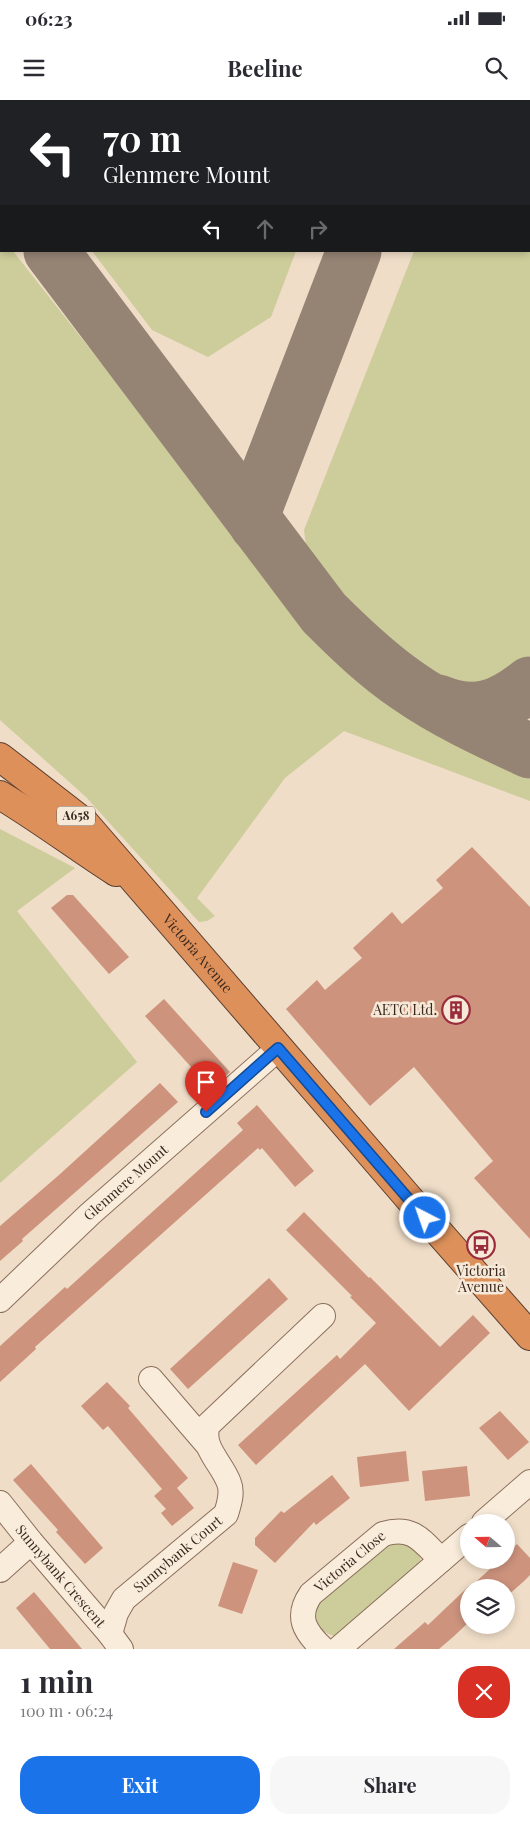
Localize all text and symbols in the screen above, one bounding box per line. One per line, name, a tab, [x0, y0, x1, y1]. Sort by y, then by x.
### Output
text: 06:23	[25, 5, 73, 31]
text: Beeline	[227, 53, 303, 83]
icon: menu	[20, 54, 48, 82]
icon: search	[482, 54, 510, 82]
text: 70 m	[103, 114, 181, 161]
icon: left	[20, 120, 85, 185]
text: Glenmere Mount	[103, 159, 270, 189]
icon: left	[198, 215, 226, 243]
icon: ahead	[251, 215, 279, 243]
icon: right	[304, 215, 332, 243]
road number: A658	[57, 806, 95, 826]
street label: Victoria Avenue	[158, 909, 237, 997]
building icon: AETC Ltd.	[441, 995, 471, 1025]
place label: AETC Ltd.	[372, 1000, 437, 1019]
pin	[185, 1061, 227, 1112]
icon: arrive	[192, 1068, 220, 1096]
street label: Glenmere Mount	[79, 1139, 172, 1224]
position arrow	[398, 1191, 450, 1243]
bus stop icon: Victoria Avenue	[466, 1230, 496, 1260]
place label: Victoria Avenue	[455, 1261, 506, 1296]
street label: Sunnybank Court	[129, 1511, 227, 1596]
north arrow	[460, 1514, 515, 1569]
map controls	[460, 1514, 515, 1634]
street label: Sunnybank Crescent	[12, 1520, 111, 1632]
street label: Victoria Close	[309, 1526, 389, 1597]
button: layers	[460, 1579, 515, 1634]
text: 1 min	[20, 1661, 94, 1701]
button: close	[458, 1666, 510, 1718]
text: 100 m · 06:24	[20, 1700, 113, 1721]
button: Exit	[20, 1756, 260, 1814]
button: Share	[270, 1756, 510, 1814]

